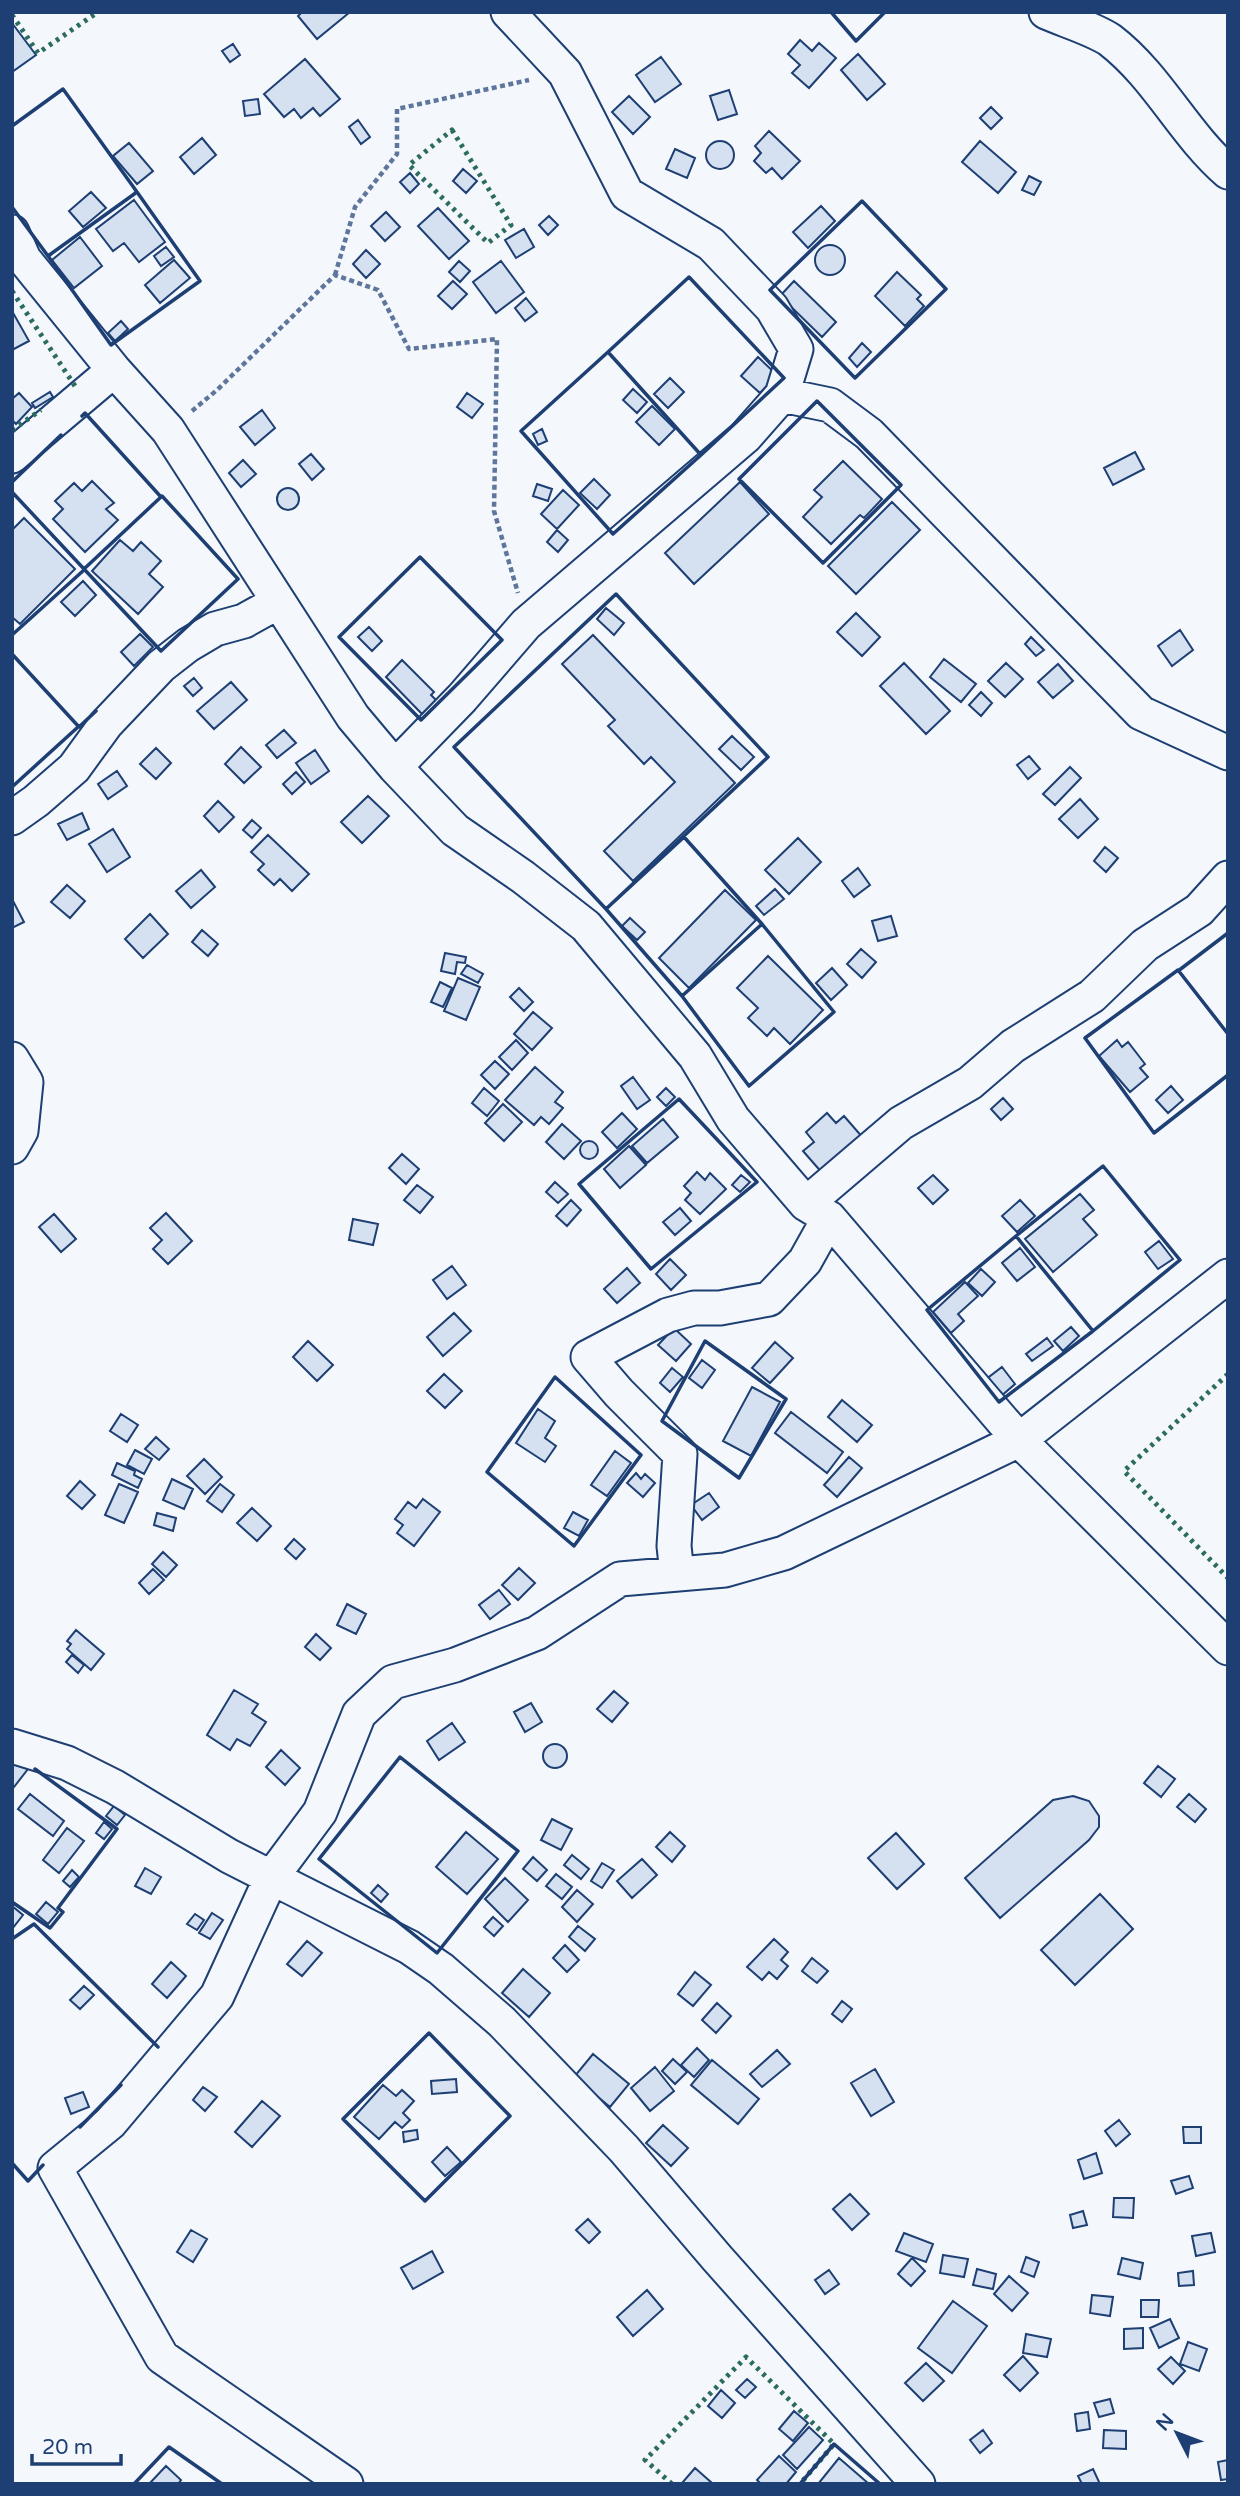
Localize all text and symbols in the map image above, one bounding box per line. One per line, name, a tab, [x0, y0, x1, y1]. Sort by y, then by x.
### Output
north arrow	[1142, 2398, 1212, 2468]
text: N	[1152, 2409, 1178, 2435]
scale bar	[32, 2422, 121, 2466]
text: 20 m	[42, 2435, 93, 2460]

